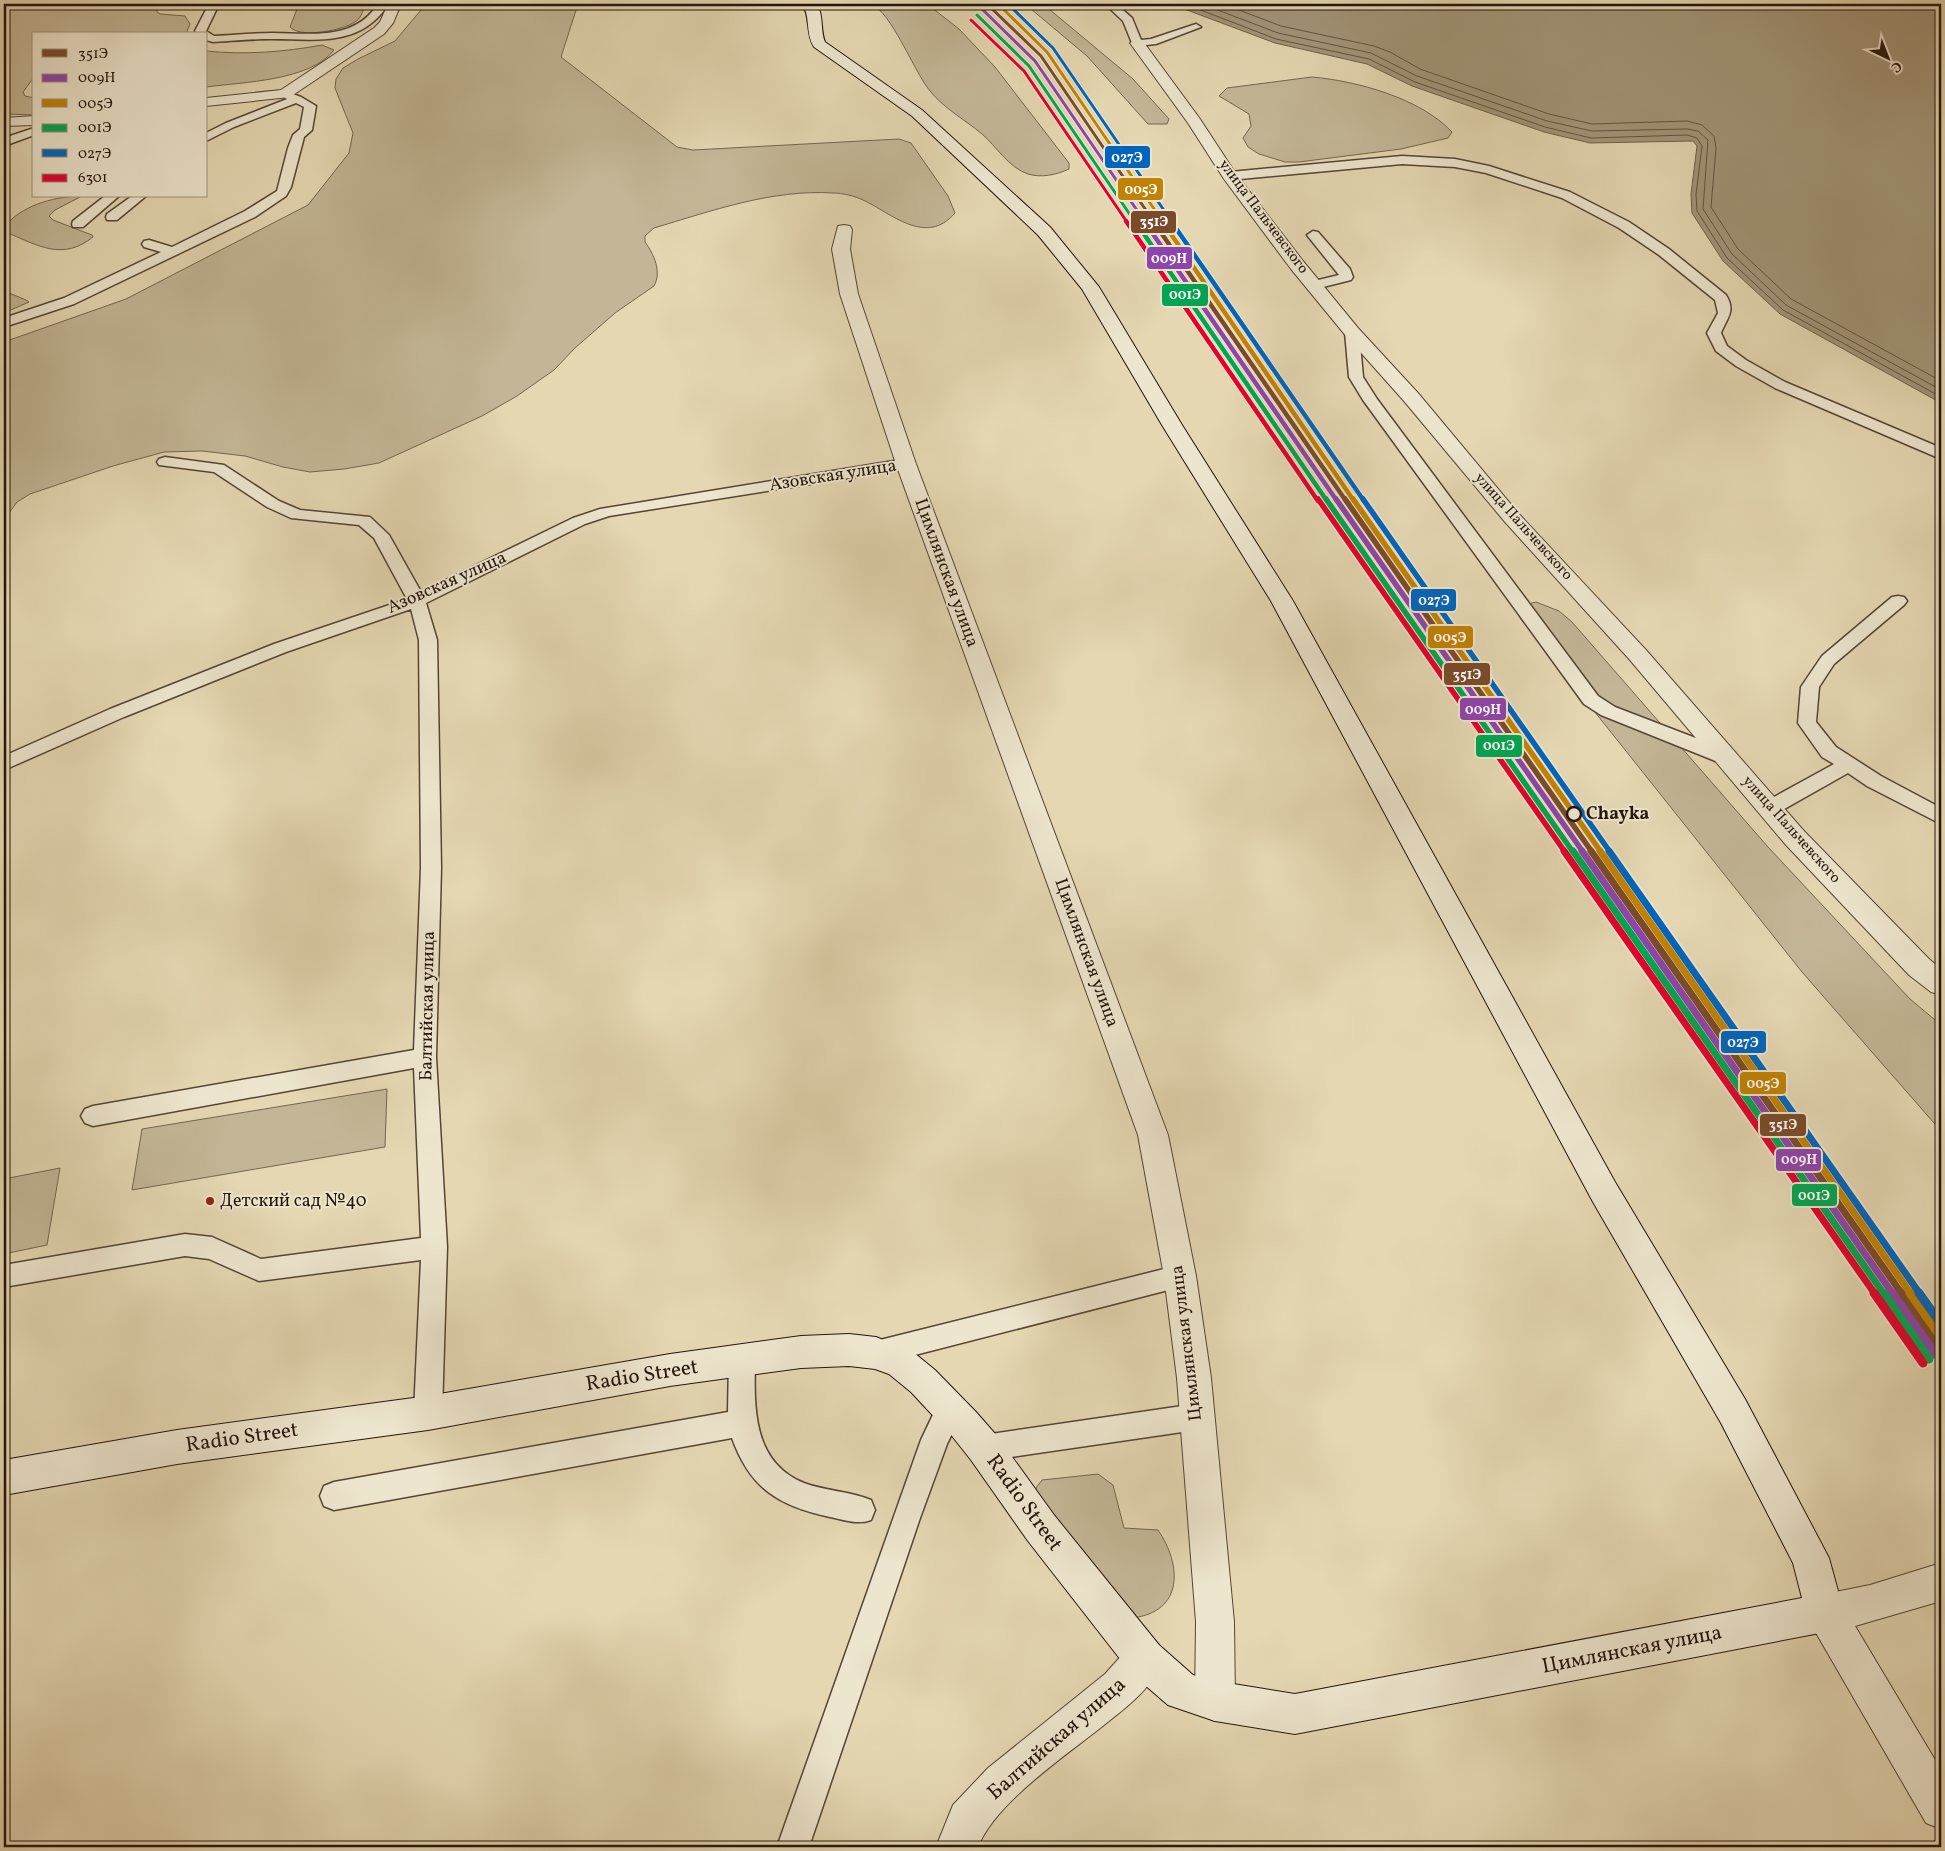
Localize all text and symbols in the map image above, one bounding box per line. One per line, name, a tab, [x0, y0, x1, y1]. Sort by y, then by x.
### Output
legend	[32, 32, 208, 198]
north arrow	[1862, 32, 1912, 82]
text: 351Э	[78, 44, 108, 65]
text: С	[1886, 56, 1906, 76]
text: 009Н	[78, 68, 116, 89]
text: 005Э	[78, 94, 113, 115]
text: 001Э	[78, 118, 111, 139]
text: 027Э	[78, 144, 111, 165]
line badge: 027Э	[1104, 145, 1151, 169]
text: 027Э	[1111, 149, 1143, 168]
street label: улица Пальчевского	[1213, 156, 1313, 278]
text: 6301	[78, 168, 108, 189]
line badge: 005Э	[1117, 177, 1164, 201]
text: 005Э	[1125, 181, 1158, 200]
line badge: 351Э	[1130, 210, 1177, 234]
text: 351Э	[1140, 213, 1168, 232]
line badge: 009Н	[1146, 246, 1193, 270]
text: 009Н	[1151, 250, 1187, 269]
line badge: 001Э	[1161, 283, 1209, 307]
text: 001Э	[1169, 286, 1201, 305]
street label: Азовская улица	[768, 454, 898, 498]
street label: улица Пальчевского	[1469, 469, 1577, 585]
street label: Цимлянская улица	[907, 495, 985, 651]
street label: Азовская улица	[383, 545, 511, 621]
line badge: 027Э	[1410, 588, 1457, 612]
text: 027Э	[1418, 592, 1450, 611]
line badge: 005Э	[1427, 625, 1474, 649]
text: 005Э	[1434, 629, 1467, 648]
line badge: 351Э	[1443, 662, 1491, 686]
text: 351Э	[1453, 666, 1481, 685]
line badge: 009Н	[1459, 697, 1507, 721]
text: 009Н	[1465, 701, 1501, 720]
line badge: 001Э	[1475, 734, 1523, 758]
text: 001Э	[1483, 737, 1515, 756]
street label: улица Пальчевского	[1737, 772, 1845, 888]
place label: Chayka	[1586, 802, 1650, 827]
marker: Chayka	[1566, 806, 1582, 822]
street label: Цимлянская улица	[1047, 875, 1125, 1031]
street label: Балтийская улица	[414, 931, 442, 1081]
line badge: 027Э	[1720, 1030, 1767, 1054]
text: 027Э	[1727, 1034, 1759, 1053]
line badge: 005Э	[1739, 1071, 1787, 1095]
text: 005Э	[1747, 1075, 1780, 1094]
line badge: 351Э	[1759, 1113, 1807, 1137]
text: 351Э	[1769, 1116, 1797, 1135]
line badge: 009Н	[1775, 1148, 1822, 1172]
text: 009Н	[1781, 1151, 1817, 1170]
line badge: 001Э	[1791, 1183, 1838, 1207]
text: 001Э	[1798, 1187, 1830, 1206]
place label: Детский сад №40	[220, 1189, 367, 1214]
marker: Детский сад №40	[204, 1195, 216, 1207]
street label: Цимлянская улица	[1165, 1264, 1209, 1422]
street label: Radio Street	[584, 1353, 700, 1399]
street label: Radio Street	[184, 1416, 300, 1460]
street label: Radio Street	[979, 1449, 1069, 1557]
street label: Цимлянская улица	[1539, 1618, 1725, 1682]
street label: Балтийская улица	[981, 1671, 1133, 1807]

